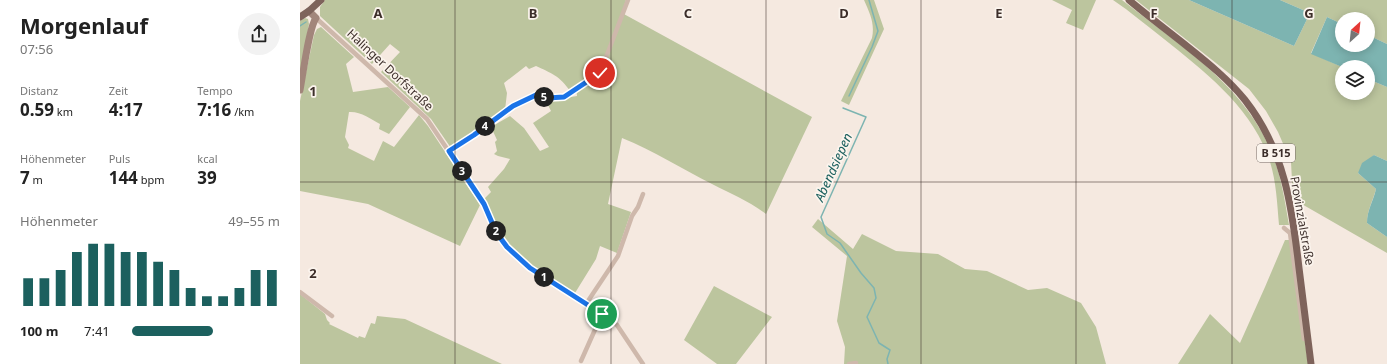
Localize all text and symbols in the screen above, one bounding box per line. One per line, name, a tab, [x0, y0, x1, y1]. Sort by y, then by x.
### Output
text: A	[374, 4, 383, 22]
text: B	[529, 4, 537, 22]
text: C	[684, 4, 692, 22]
text: D	[839, 4, 849, 22]
text: E	[995, 4, 1003, 22]
text: F	[1150, 4, 1158, 22]
text: G	[1304, 4, 1314, 22]
text: Morgenlauf	[20, 10, 148, 40]
north arrow	[1335, 12, 1375, 52]
map controls	[1335, 12, 1375, 100]
button: share	[238, 13, 280, 55]
street label: Halinger Dorfstraße	[343, 25, 437, 114]
text: 07:56	[20, 40, 53, 58]
pin	[583, 56, 617, 90]
button: layers	[1335, 60, 1375, 100]
icon: check	[589, 62, 611, 84]
text: 1	[309, 82, 317, 100]
text: Distanz	[20, 83, 58, 98]
text: Zeit	[109, 83, 128, 98]
text: Tempo	[197, 83, 233, 98]
pin: 5	[534, 87, 554, 107]
text: 5	[541, 89, 547, 104]
text: 0.59	[20, 98, 54, 121]
text: 4:17	[109, 98, 143, 121]
text: 7:16	[197, 98, 231, 121]
text: km	[54, 104, 73, 119]
text: /km	[231, 104, 254, 119]
pin: 4	[475, 116, 495, 136]
text: 4	[482, 118, 488, 133]
water label: Abendsiepen	[809, 130, 856, 205]
road number: B 515	[1257, 144, 1295, 162]
text: Höhenmeter	[20, 151, 86, 166]
text: Puls	[109, 151, 130, 166]
text: kcal	[197, 151, 218, 166]
pin: 3	[452, 161, 472, 181]
text: 3	[459, 163, 465, 178]
text: 7	[20, 166, 30, 189]
text: 144	[109, 166, 138, 189]
text: 39	[197, 166, 217, 189]
text: m	[30, 172, 43, 187]
text: bpm	[138, 172, 165, 187]
street label: Provinzialstraße	[1286, 175, 1319, 267]
text: Höhenmeter	[20, 212, 98, 230]
text: 49–55 m	[228, 212, 280, 230]
pin: 2	[486, 221, 506, 241]
text: 2	[493, 223, 499, 238]
text: 2	[309, 264, 317, 282]
pin: 1	[534, 267, 554, 287]
text: 1	[541, 269, 547, 284]
pin	[585, 297, 619, 331]
icon: arrive	[591, 303, 613, 325]
text: 100 m	[20, 322, 58, 340]
text: 7:41	[84, 322, 110, 340]

